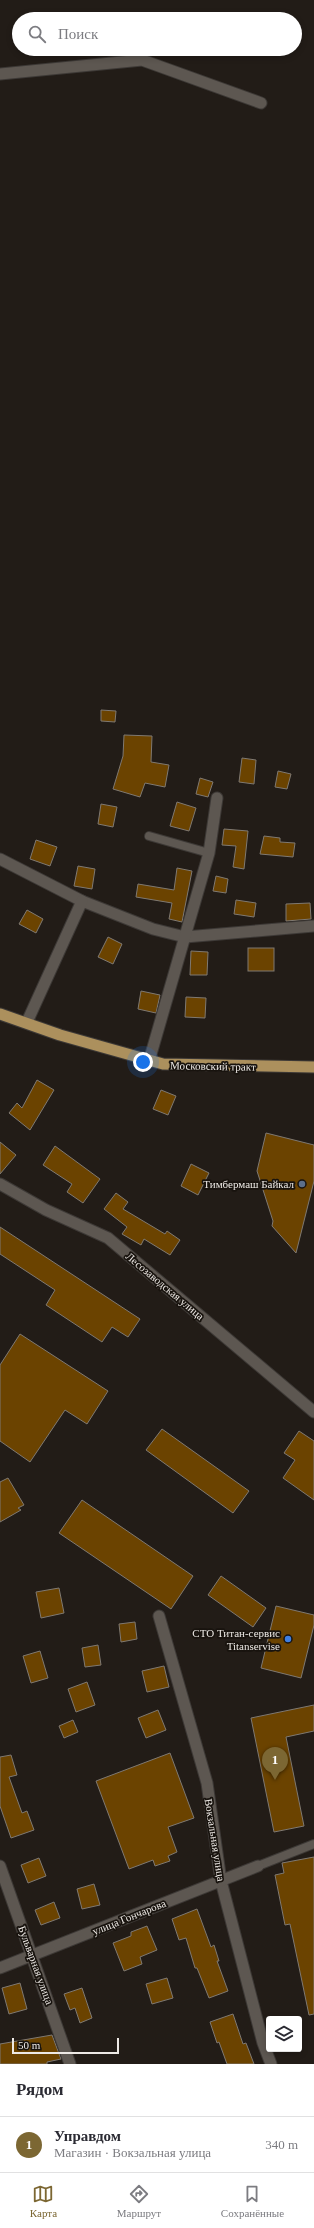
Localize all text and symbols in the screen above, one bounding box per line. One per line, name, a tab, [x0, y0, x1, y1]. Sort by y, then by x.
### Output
search box	[12, 12, 302, 56]
icon: search	[26, 23, 48, 45]
text: Поиск	[58, 26, 98, 42]
your location	[133, 1052, 153, 1072]
street label: Московский тракт	[170, 1059, 256, 1073]
place label: Тимбермаш Байкал	[203, 1178, 295, 1190]
marker: Тимбермаш Байкал	[297, 1179, 307, 1189]
street label: Лесозаводская улица	[124, 1250, 206, 1322]
place label: СТО Титан-сервис Titanservise	[192, 1627, 280, 1652]
marker: СТО Титан-сервис Titanservise	[283, 1634, 293, 1644]
pin: 1	[262, 1747, 288, 1780]
street label: Вокзальная улица	[203, 1798, 227, 1882]
street label: улица Гончарова	[91, 1897, 168, 1937]
street label: Бульварная улица	[16, 1924, 56, 2006]
map controls	[266, 2016, 302, 2052]
button: layers	[266, 2016, 302, 2052]
scale bar	[12, 2036, 119, 2055]
text: 50 m	[18, 2039, 40, 2051]
text: Рядом	[16, 2080, 64, 2099]
text: Управдом	[54, 2128, 121, 2144]
text: 1	[26, 2137, 32, 2152]
text: 340 m	[265, 2137, 298, 2152]
text: Магазин · Вокзальная улица	[54, 2145, 211, 2160]
tab: Карта	[30, 2183, 57, 2219]
tab: Маршрут	[117, 2183, 161, 2219]
tab: Сохранённые	[221, 2183, 284, 2219]

